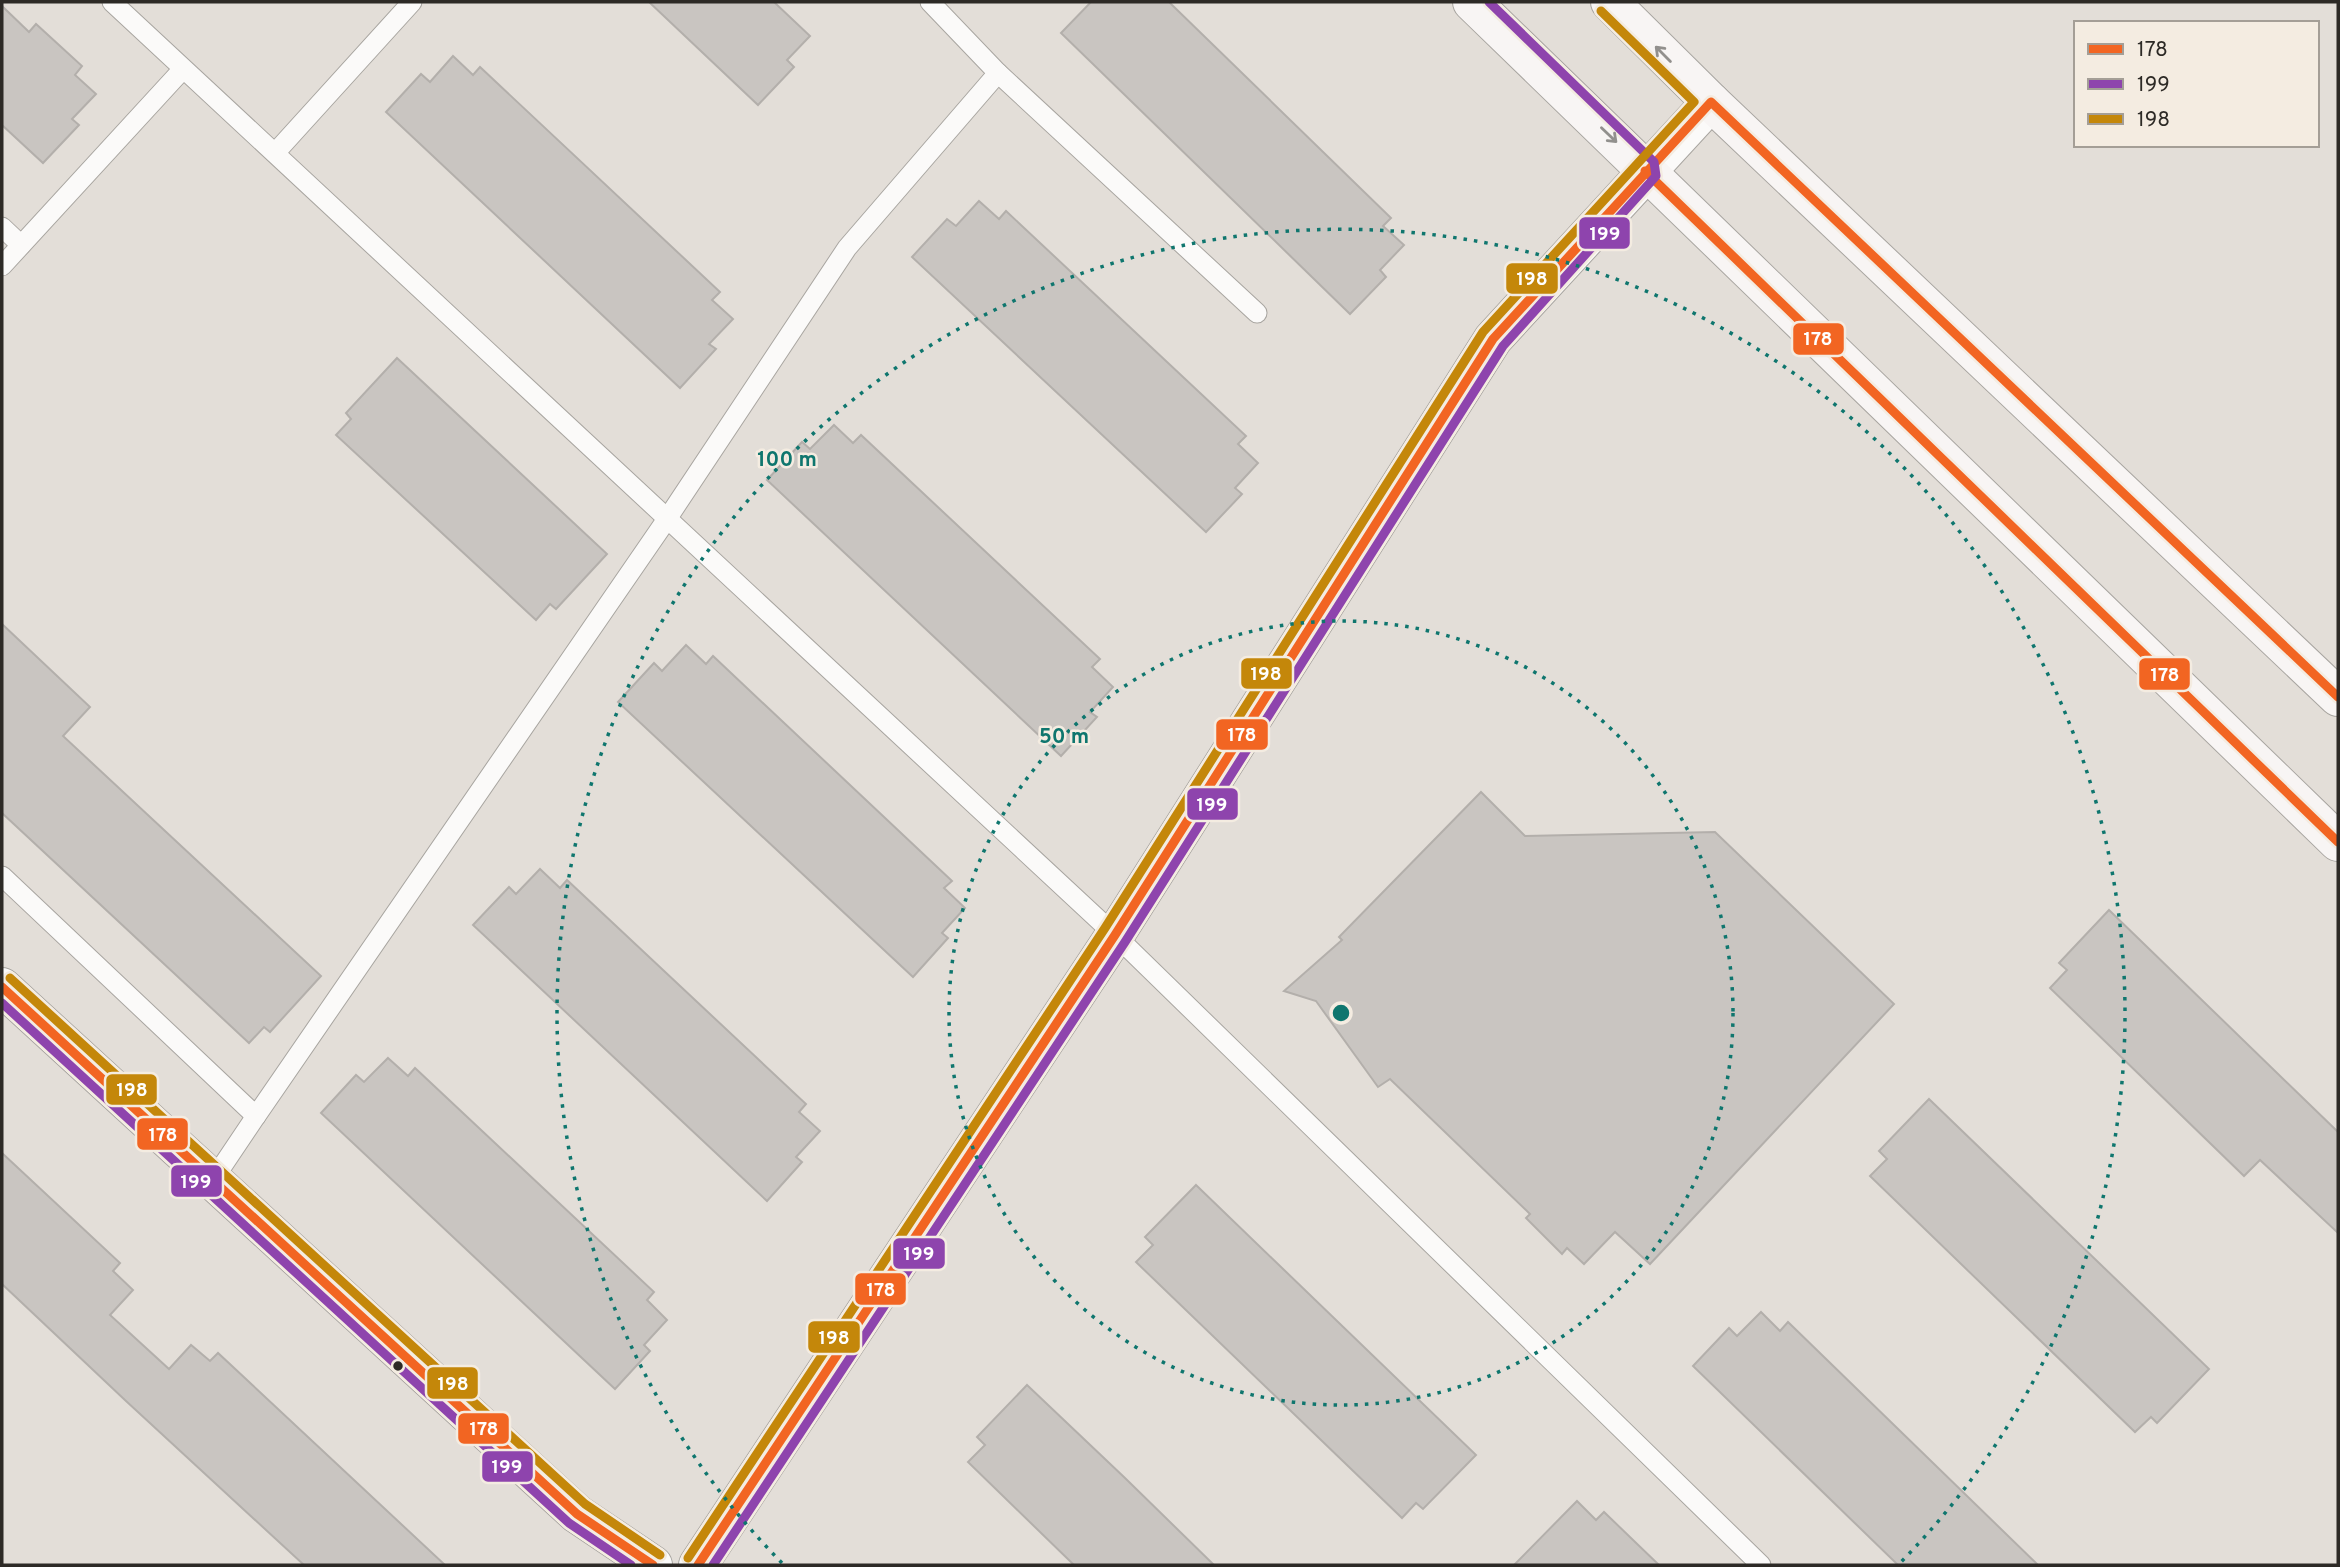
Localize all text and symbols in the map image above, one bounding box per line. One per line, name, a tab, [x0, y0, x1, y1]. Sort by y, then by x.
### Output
legend	[2074, 21, 2319, 147]
text: 178	[2137, 37, 2168, 64]
one-way arrow	[1655, 46, 1672, 63]
text: 199	[2137, 72, 2170, 99]
text: 198	[2137, 107, 2170, 134]
one-way arrow	[1600, 127, 1617, 144]
line badge: 199	[1578, 216, 1631, 250]
text: 199	[1590, 223, 1620, 247]
line badge: 198	[1505, 262, 1559, 295]
text: 198	[1516, 268, 1548, 292]
line badge: 178	[1792, 322, 1845, 356]
text: 178	[1803, 328, 1833, 352]
text: 100 m	[757, 447, 817, 474]
line badge: 198	[1240, 657, 1293, 690]
line badge: 178	[2138, 657, 2191, 691]
text: 198	[1250, 663, 1282, 687]
text: 178	[2150, 664, 2180, 688]
line badge: 178	[1215, 718, 1269, 751]
text: 50 m	[1039, 724, 1089, 751]
text: 178	[1227, 724, 1257, 748]
line badge: 199	[1186, 787, 1239, 821]
text: 199	[1197, 794, 1227, 818]
centre of rings	[1329, 1001, 1353, 1025]
line badge: 198	[105, 1073, 158, 1106]
text: 198	[116, 1079, 148, 1103]
line badge: 178	[136, 1117, 189, 1151]
text: 178	[148, 1124, 178, 1148]
line badge: 199	[170, 1164, 223, 1198]
text: 199	[181, 1171, 211, 1195]
line badge: 199	[892, 1237, 946, 1270]
text: 199	[904, 1243, 934, 1267]
line badge: 178	[854, 1272, 907, 1306]
text: 178	[866, 1279, 896, 1303]
line badge: 198	[807, 1320, 861, 1354]
text: 198	[818, 1327, 850, 1351]
unlabelled marker	[391, 1359, 405, 1373]
line badge: 198	[426, 1366, 479, 1400]
text: 198	[437, 1373, 469, 1397]
line badge: 178	[457, 1412, 510, 1445]
text: 178	[469, 1418, 499, 1442]
line badge: 199	[481, 1450, 534, 1483]
text: 199	[492, 1456, 522, 1480]

